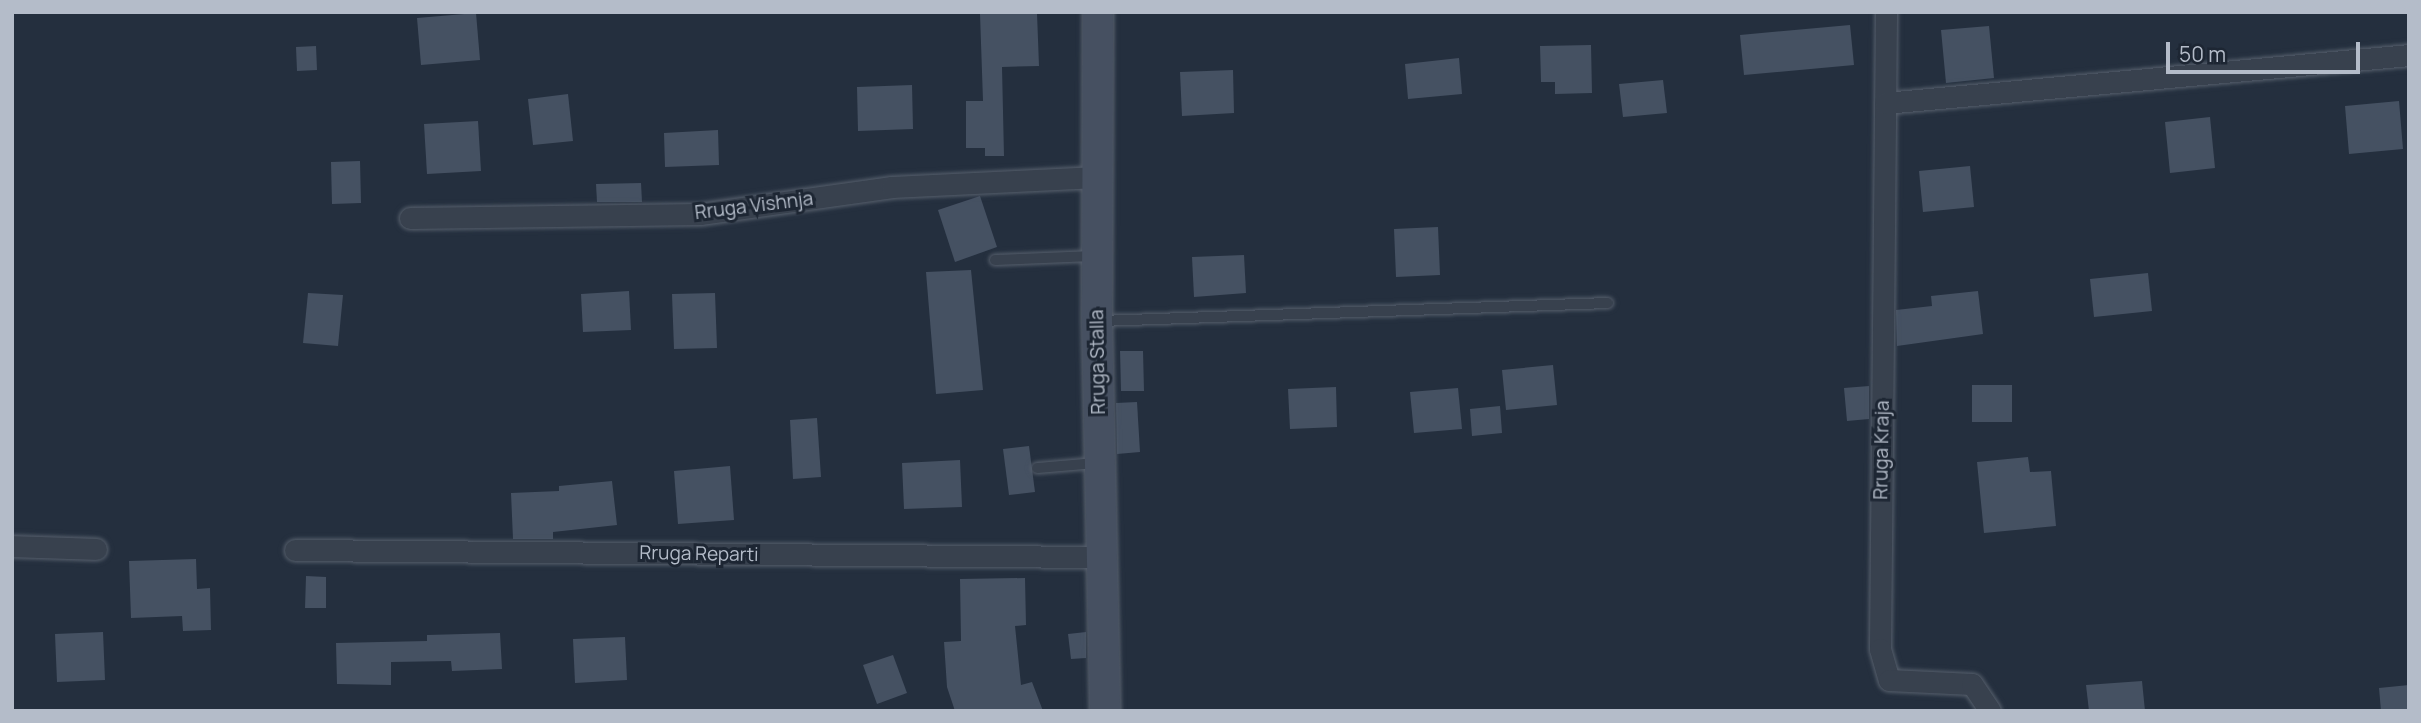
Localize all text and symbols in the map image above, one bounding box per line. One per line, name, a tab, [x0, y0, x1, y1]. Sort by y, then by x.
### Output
scale bar	[2169, 28, 2363, 72]
text: 50 m	[2179, 40, 2226, 68]
street label: Rruga Vishnja	[694, 187, 814, 225]
street label: Rruga Stalla	[1086, 309, 1110, 415]
street label: Rruga Kraja	[1870, 400, 1894, 500]
street label: Rruga Reparti	[639, 542, 759, 566]

